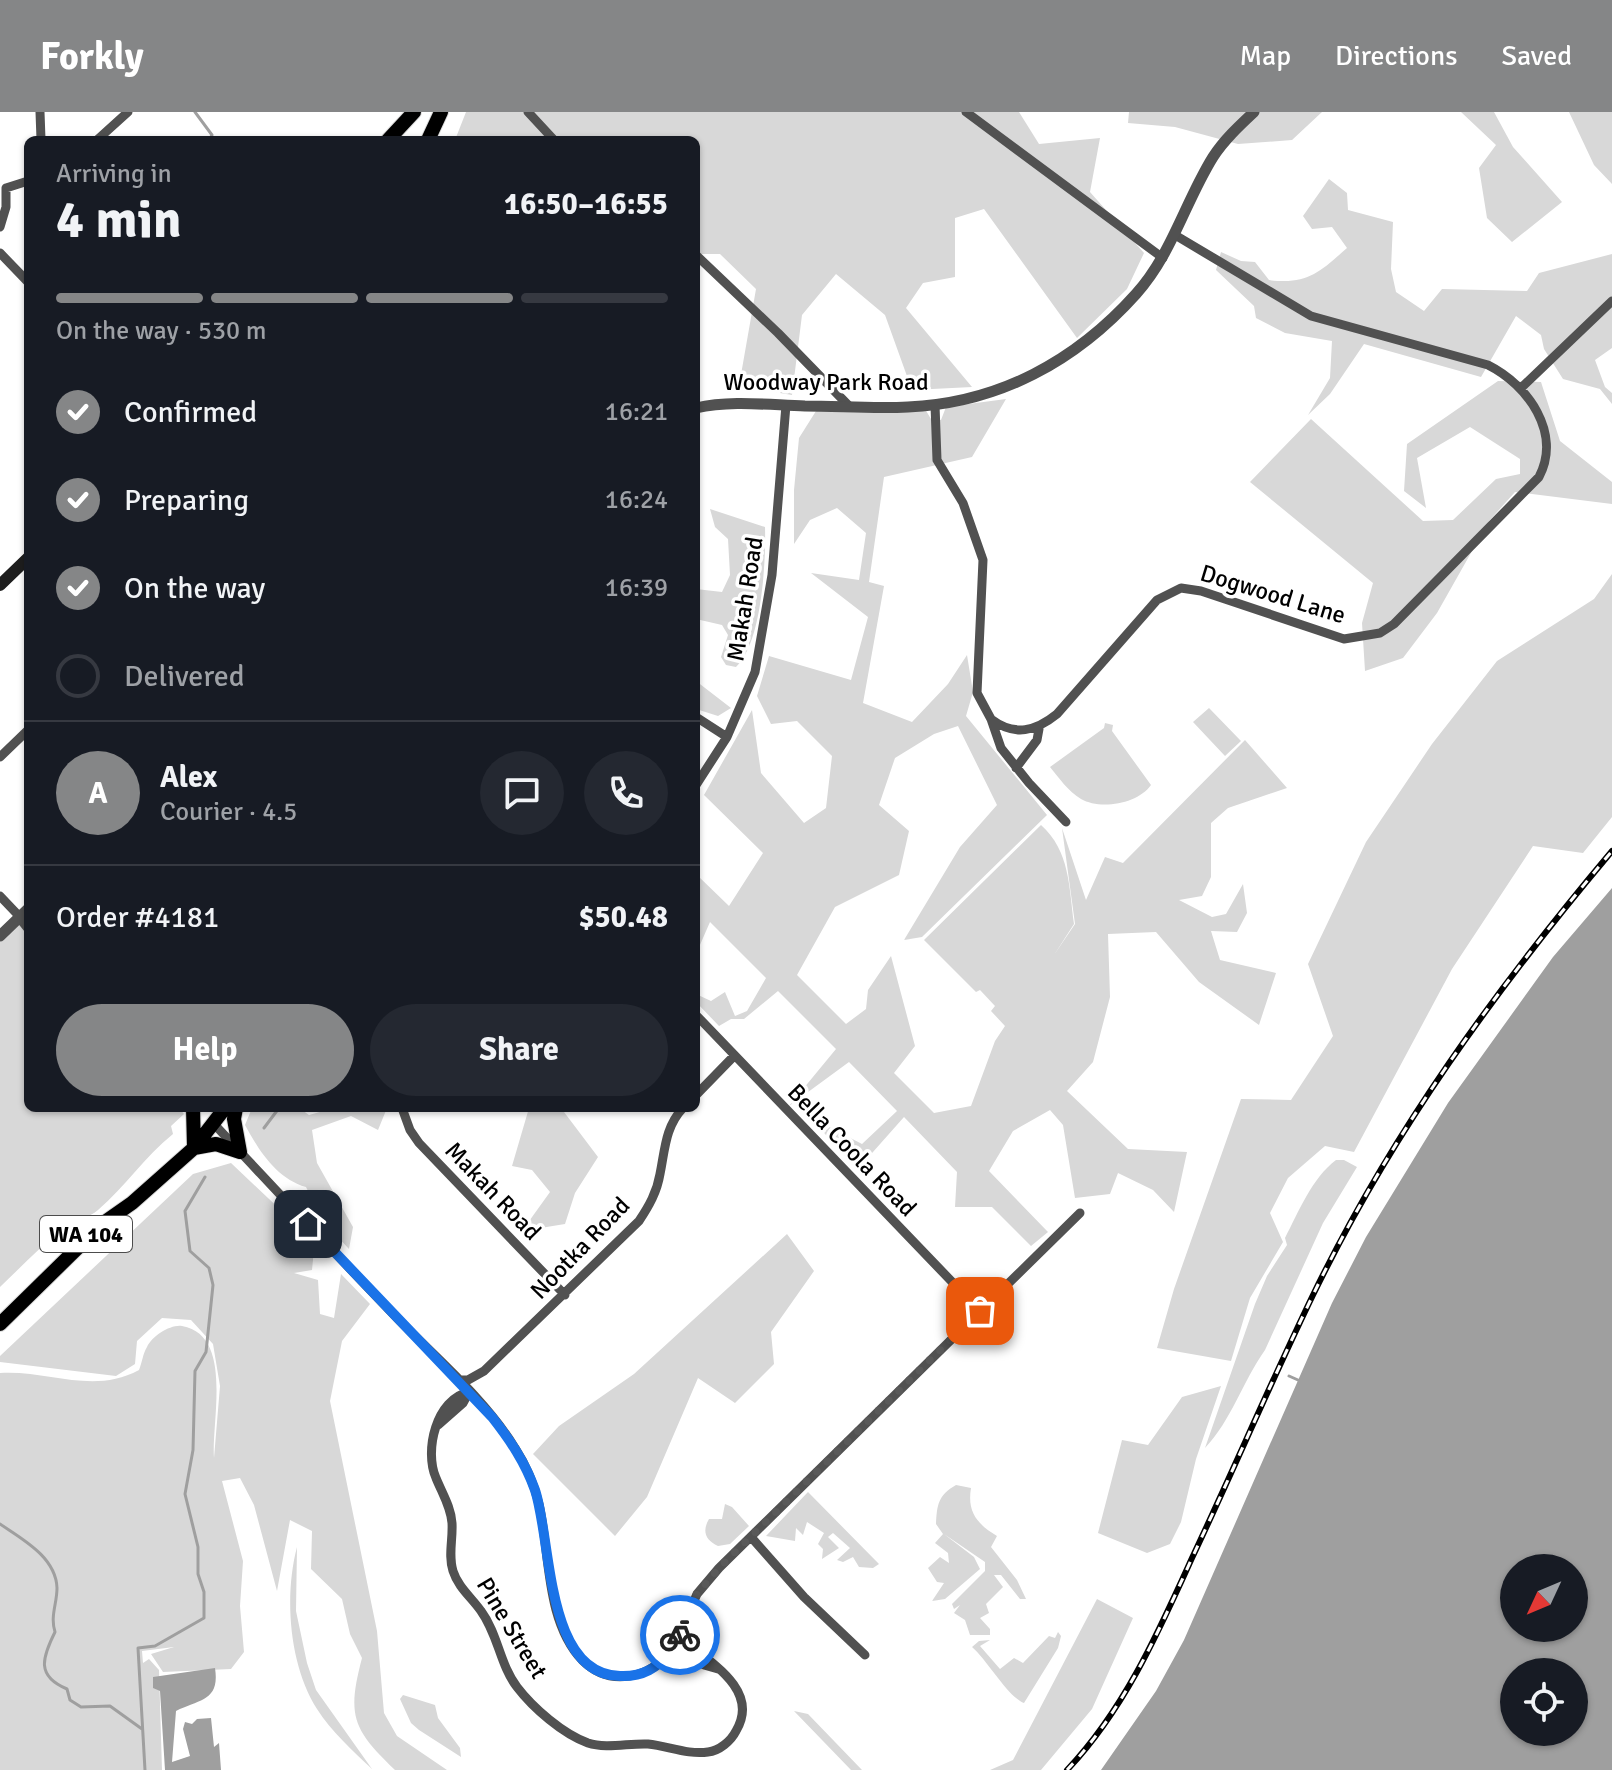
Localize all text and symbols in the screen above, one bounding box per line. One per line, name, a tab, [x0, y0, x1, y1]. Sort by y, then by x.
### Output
text: Forkly	[40, 33, 144, 80]
text: Map	[1239, 39, 1291, 73]
text: Directions	[1335, 39, 1457, 73]
text: Saved	[1501, 39, 1572, 73]
text: Arriving in	[56, 158, 172, 190]
text: 16:50–16:55	[504, 186, 668, 223]
text: 4 min	[56, 188, 182, 252]
text: On the way · 530 m	[56, 315, 266, 347]
street label: Woodway Park Road	[723, 367, 929, 397]
icon: check	[56, 390, 100, 434]
text: Confirmed	[124, 394, 257, 431]
text: 16:21	[605, 396, 668, 428]
icon: check	[56, 478, 100, 522]
text: Preparing	[124, 482, 249, 519]
text: 16:24	[605, 484, 668, 516]
street label: Makah Road	[720, 535, 770, 663]
street label: Dogwood Lane	[1197, 558, 1349, 630]
icon: check	[56, 566, 100, 610]
text: On the way	[124, 570, 265, 607]
text: 16:39	[605, 572, 668, 604]
text: Delivered	[124, 658, 245, 695]
button: chat	[480, 751, 564, 835]
button: phone	[584, 751, 668, 835]
text: Alex	[160, 759, 217, 796]
text: A	[88, 775, 108, 812]
text: Courier · 4.5	[160, 796, 297, 828]
text: Order #4181	[56, 899, 219, 936]
text: $50.48	[578, 899, 668, 936]
button: Help	[56, 1004, 354, 1096]
button: Share	[370, 1004, 668, 1096]
street label: Bella Coola Road	[781, 1077, 923, 1223]
street label: Makah Road	[439, 1135, 547, 1247]
pin	[274, 1190, 342, 1258]
street label: Nootka Road	[524, 1191, 636, 1305]
icon: home	[286, 1202, 330, 1246]
road number: WA 104	[40, 1216, 132, 1252]
pin	[946, 1277, 1014, 1345]
icon: bag	[958, 1289, 1002, 1333]
north arrow	[1500, 1554, 1588, 1642]
map controls	[1500, 1554, 1588, 1746]
street label: Pine Street	[470, 1572, 554, 1684]
courier	[640, 1595, 720, 1675]
icon: bike	[658, 1613, 702, 1657]
button: locate	[1500, 1658, 1588, 1746]

